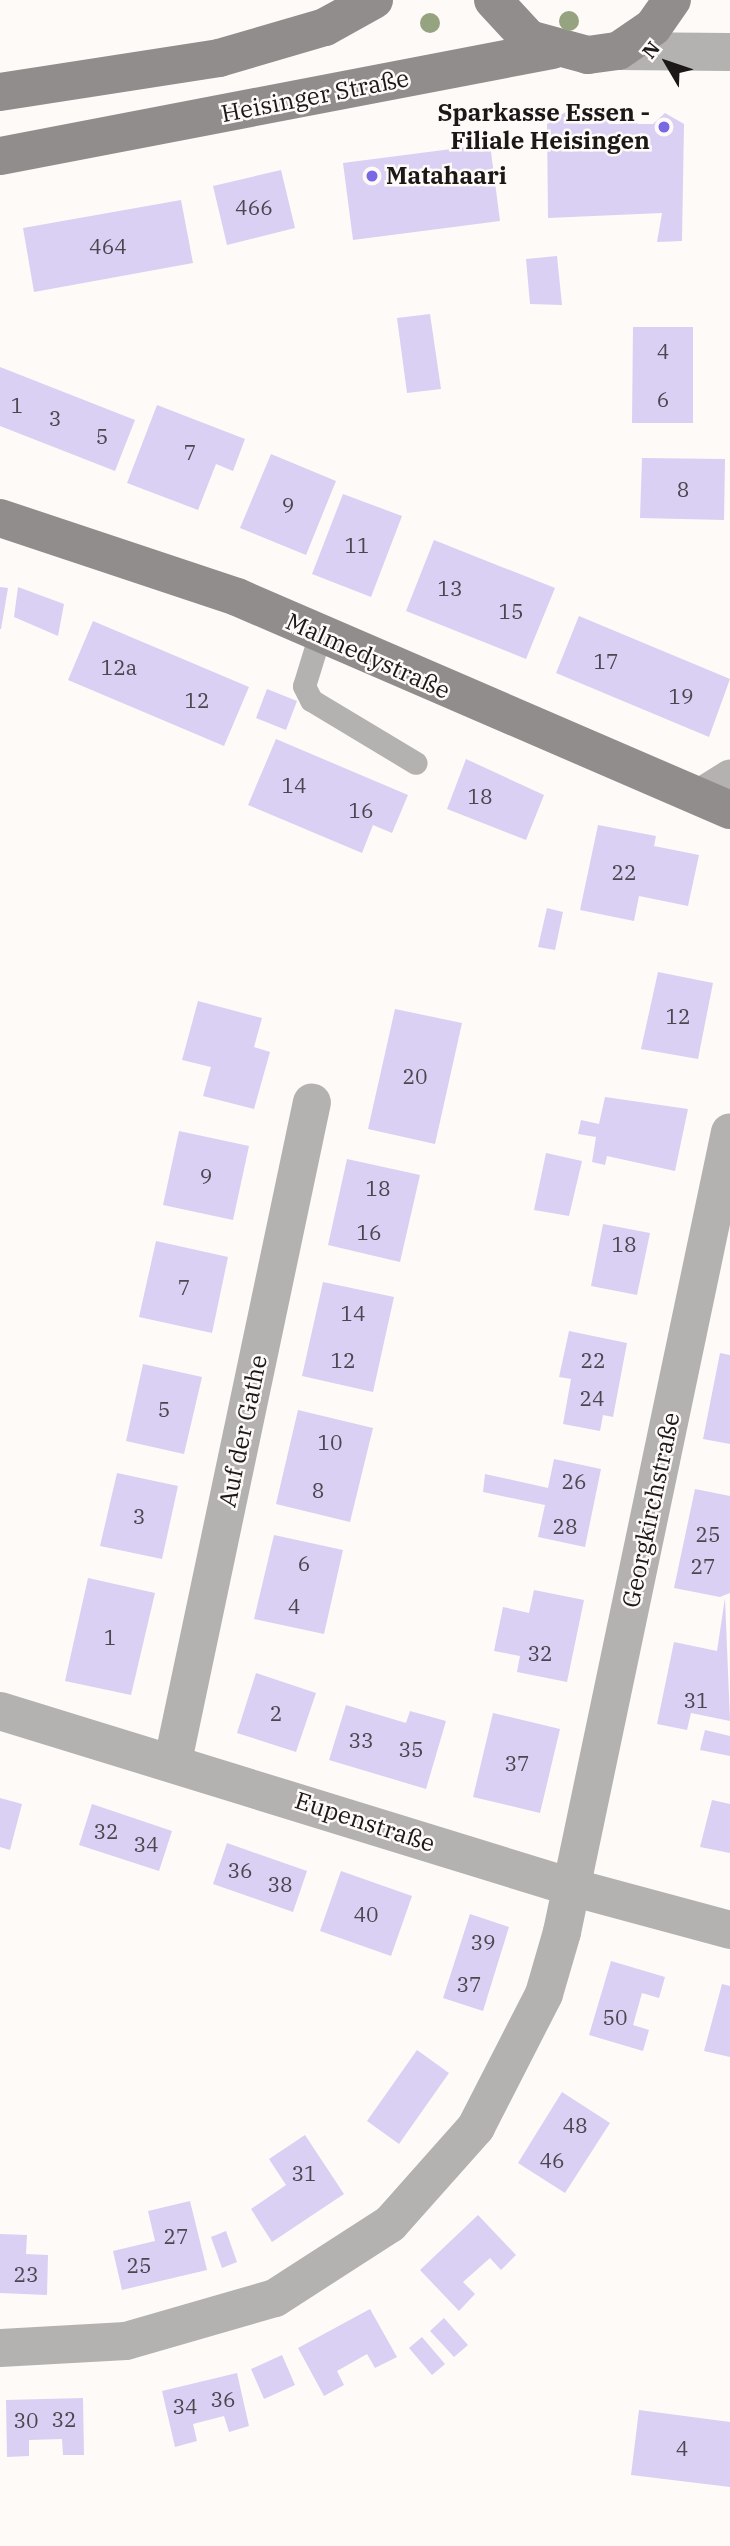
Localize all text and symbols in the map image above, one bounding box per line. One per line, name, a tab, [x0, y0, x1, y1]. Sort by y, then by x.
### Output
north arrow	[632, 28, 702, 98]
text: N	[637, 36, 665, 63]
street label: Heisinger Straße	[219, 64, 411, 128]
place label: Sparkasse Essen - Filiale Heisingen	[437, 99, 650, 155]
marker: Sparkasse Essen - Filiale Heisingen	[656, 119, 672, 135]
place label: Matahaari	[386, 162, 507, 190]
marker: Matahaari	[364, 168, 380, 184]
house number: 466	[235, 194, 273, 220]
house number: 464	[89, 233, 127, 259]
house number: 4	[657, 338, 669, 364]
house number: 6	[657, 386, 669, 412]
house number: 1	[11, 392, 23, 418]
house number: 3	[49, 405, 61, 431]
house number: 5	[96, 423, 108, 449]
house number: 7	[184, 439, 196, 465]
house number: 8	[677, 476, 689, 502]
house number: 9	[282, 492, 294, 518]
house number: 11	[344, 532, 370, 558]
house number: 13	[437, 575, 463, 601]
house number: 15	[498, 598, 524, 624]
street label: Malmedystraße	[282, 607, 454, 705]
house number: 17	[593, 648, 619, 674]
house number: 12a	[101, 654, 137, 680]
house number: 19	[668, 683, 694, 709]
house number: 12	[184, 687, 210, 713]
house number: 14	[281, 772, 307, 798]
house number: 18	[467, 783, 493, 809]
house number: 16	[348, 797, 374, 823]
house number: 22	[611, 859, 637, 885]
house number: 12	[665, 1003, 691, 1029]
house number: 20	[402, 1063, 428, 1089]
house number: 9	[200, 1163, 212, 1189]
house number: 18	[365, 1175, 391, 1201]
house number: 16	[356, 1219, 382, 1245]
house number: 18	[611, 1231, 637, 1257]
house number: 7	[178, 1274, 190, 1300]
house number: 14	[340, 1300, 366, 1326]
house number: 12	[330, 1347, 356, 1373]
house number: 22	[580, 1347, 606, 1373]
street label: Auf der Gathe	[213, 1352, 273, 1510]
house number: 24	[579, 1385, 605, 1411]
house number: 5	[158, 1396, 170, 1422]
street label: Georgkirchstraße	[616, 1410, 686, 1610]
house number: 10	[317, 1429, 343, 1455]
house number: 26	[561, 1468, 587, 1494]
house number: 8	[312, 1477, 324, 1503]
house number: 3	[133, 1503, 145, 1529]
house number: 28	[552, 1513, 578, 1539]
house number: 25	[695, 1521, 721, 1547]
house number: 6	[298, 1550, 310, 1576]
house number: 27	[690, 1553, 716, 1579]
house number: 4	[288, 1593, 300, 1619]
house number: 1	[104, 1624, 116, 1650]
house number: 32	[527, 1640, 553, 1666]
house number: 31	[683, 1687, 709, 1713]
house number: 2	[270, 1700, 282, 1726]
house number: 33	[348, 1727, 374, 1753]
house number: 35	[398, 1736, 424, 1762]
house number: 37	[504, 1750, 530, 1776]
street label: Eupenstraße	[291, 1786, 439, 1858]
house number: 32	[93, 1818, 119, 1844]
house number: 34	[133, 1831, 159, 1857]
house number: 36	[227, 1857, 253, 1883]
house number: 38	[267, 1871, 293, 1897]
house number: 40	[353, 1901, 379, 1927]
house number: 39	[470, 1929, 496, 1955]
house number: 37	[456, 1971, 482, 1997]
house number: 50	[602, 2004, 628, 2030]
house number: 48	[562, 2112, 588, 2138]
house number: 46	[539, 2147, 565, 2173]
house number: 31	[291, 2160, 317, 2186]
house number: 27	[163, 2223, 189, 2249]
house number: 25	[126, 2252, 152, 2278]
house number: 23	[13, 2261, 39, 2287]
house number: 36	[210, 2386, 236, 2412]
house number: 34	[172, 2393, 198, 2419]
house number: 32	[51, 2406, 77, 2432]
house number: 30	[13, 2407, 39, 2433]
house number: 4	[676, 2435, 688, 2461]

